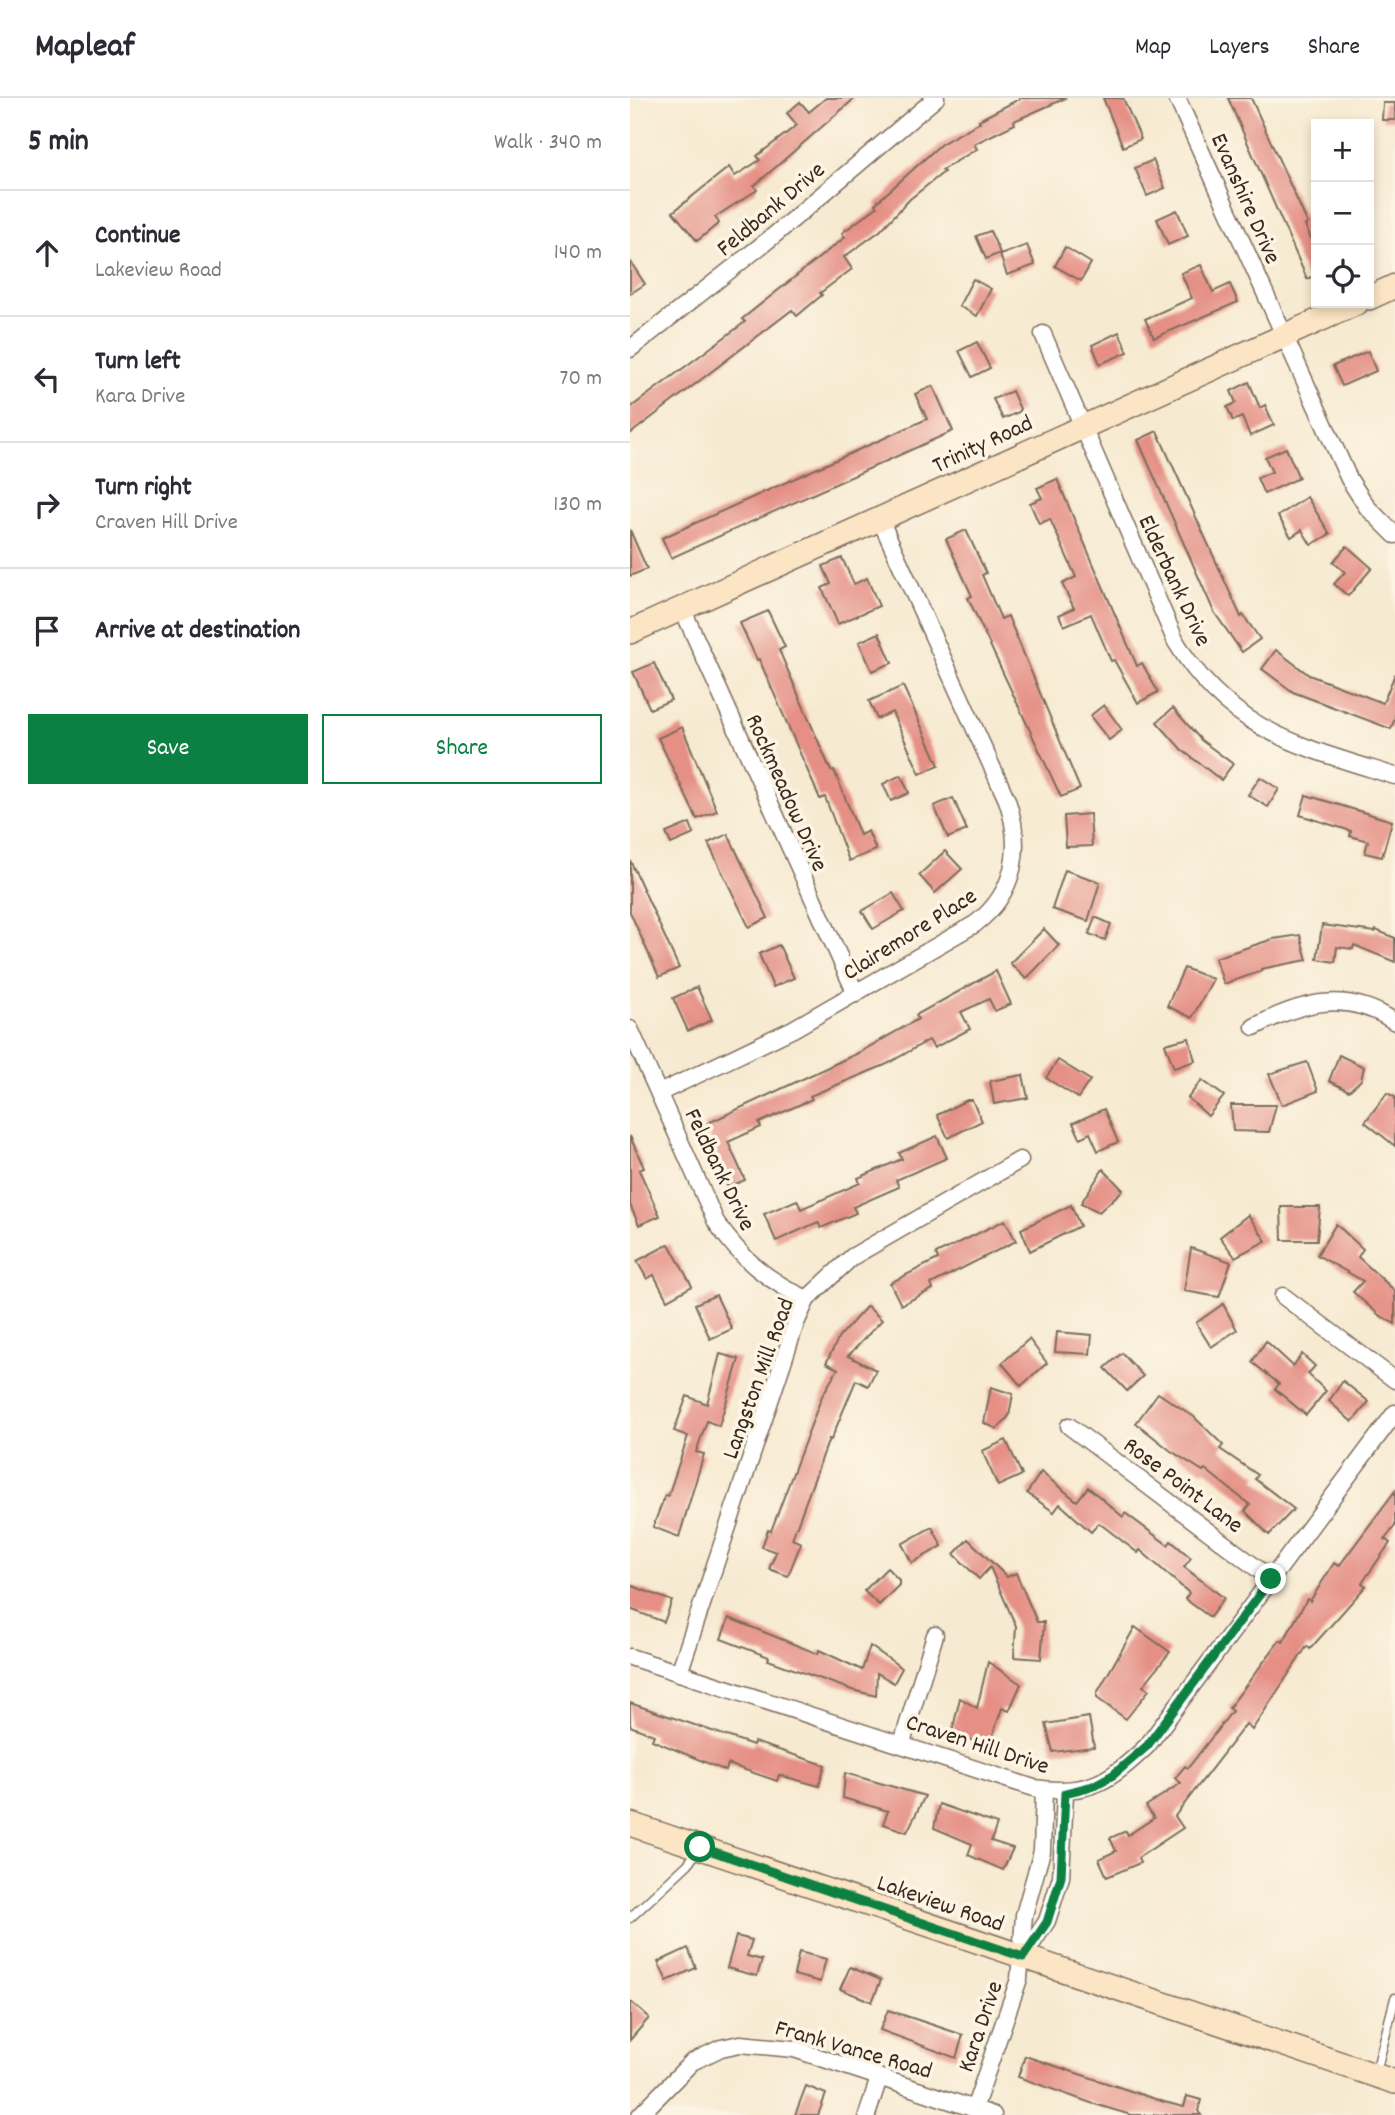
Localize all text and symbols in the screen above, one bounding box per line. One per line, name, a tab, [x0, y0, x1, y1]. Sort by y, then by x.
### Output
text: Mapleaf	[35, 25, 135, 72]
text: Map	[1135, 31, 1171, 65]
text: Layers	[1209, 31, 1270, 65]
text: Share	[1308, 31, 1360, 65]
map controls	[1311, 119, 1374, 308]
button: +	[1311, 119, 1374, 182]
text: 5 min	[28, 122, 89, 165]
text: Walk · 340 m	[494, 127, 602, 160]
street label: Evanshire Drive	[1200, 128, 1288, 270]
street label: Feldbank Drive	[710, 155, 834, 266]
button: −	[1311, 182, 1374, 245]
text: Continue	[95, 218, 180, 255]
icon: ahead	[28, 234, 66, 272]
text: 140 m	[554, 237, 602, 270]
button: locate	[1311, 245, 1374, 308]
text: Lakeview Road	[95, 255, 222, 288]
text: Turn left	[95, 344, 181, 381]
icon: left	[28, 360, 66, 398]
text: 70 m	[560, 363, 602, 396]
text: Kara Drive	[95, 381, 185, 414]
street label: Trinity Road	[927, 408, 1039, 484]
text: Turn right	[95, 470, 192, 507]
icon: right	[28, 486, 66, 524]
text: 130 m	[553, 489, 602, 522]
text: Craven Hill Drive	[95, 507, 238, 540]
street label: Elderbank Drive	[1128, 510, 1219, 653]
icon: arrive	[28, 612, 66, 650]
text: Arrive at destination	[95, 613, 300, 650]
street label: Rockmeadow Drive	[735, 709, 835, 877]
button: Save	[28, 714, 308, 784]
button: Share	[322, 714, 602, 784]
street label: Clairemore Place	[837, 881, 984, 990]
street label: Feldbank Drive	[674, 1103, 763, 1237]
street label: Langston Mill Road	[715, 1294, 805, 1464]
street label: Rose Point Lane	[1115, 1430, 1249, 1543]
route end	[1255, 1563, 1286, 1594]
street label: Craven Hill Drive	[901, 1707, 1053, 1785]
route start	[684, 1831, 715, 1862]
street label: Lakeview Road	[872, 1867, 1008, 1942]
street label: Kara Drive	[950, 1977, 1013, 2077]
street label: Frank Vance Road	[771, 2012, 936, 2090]

